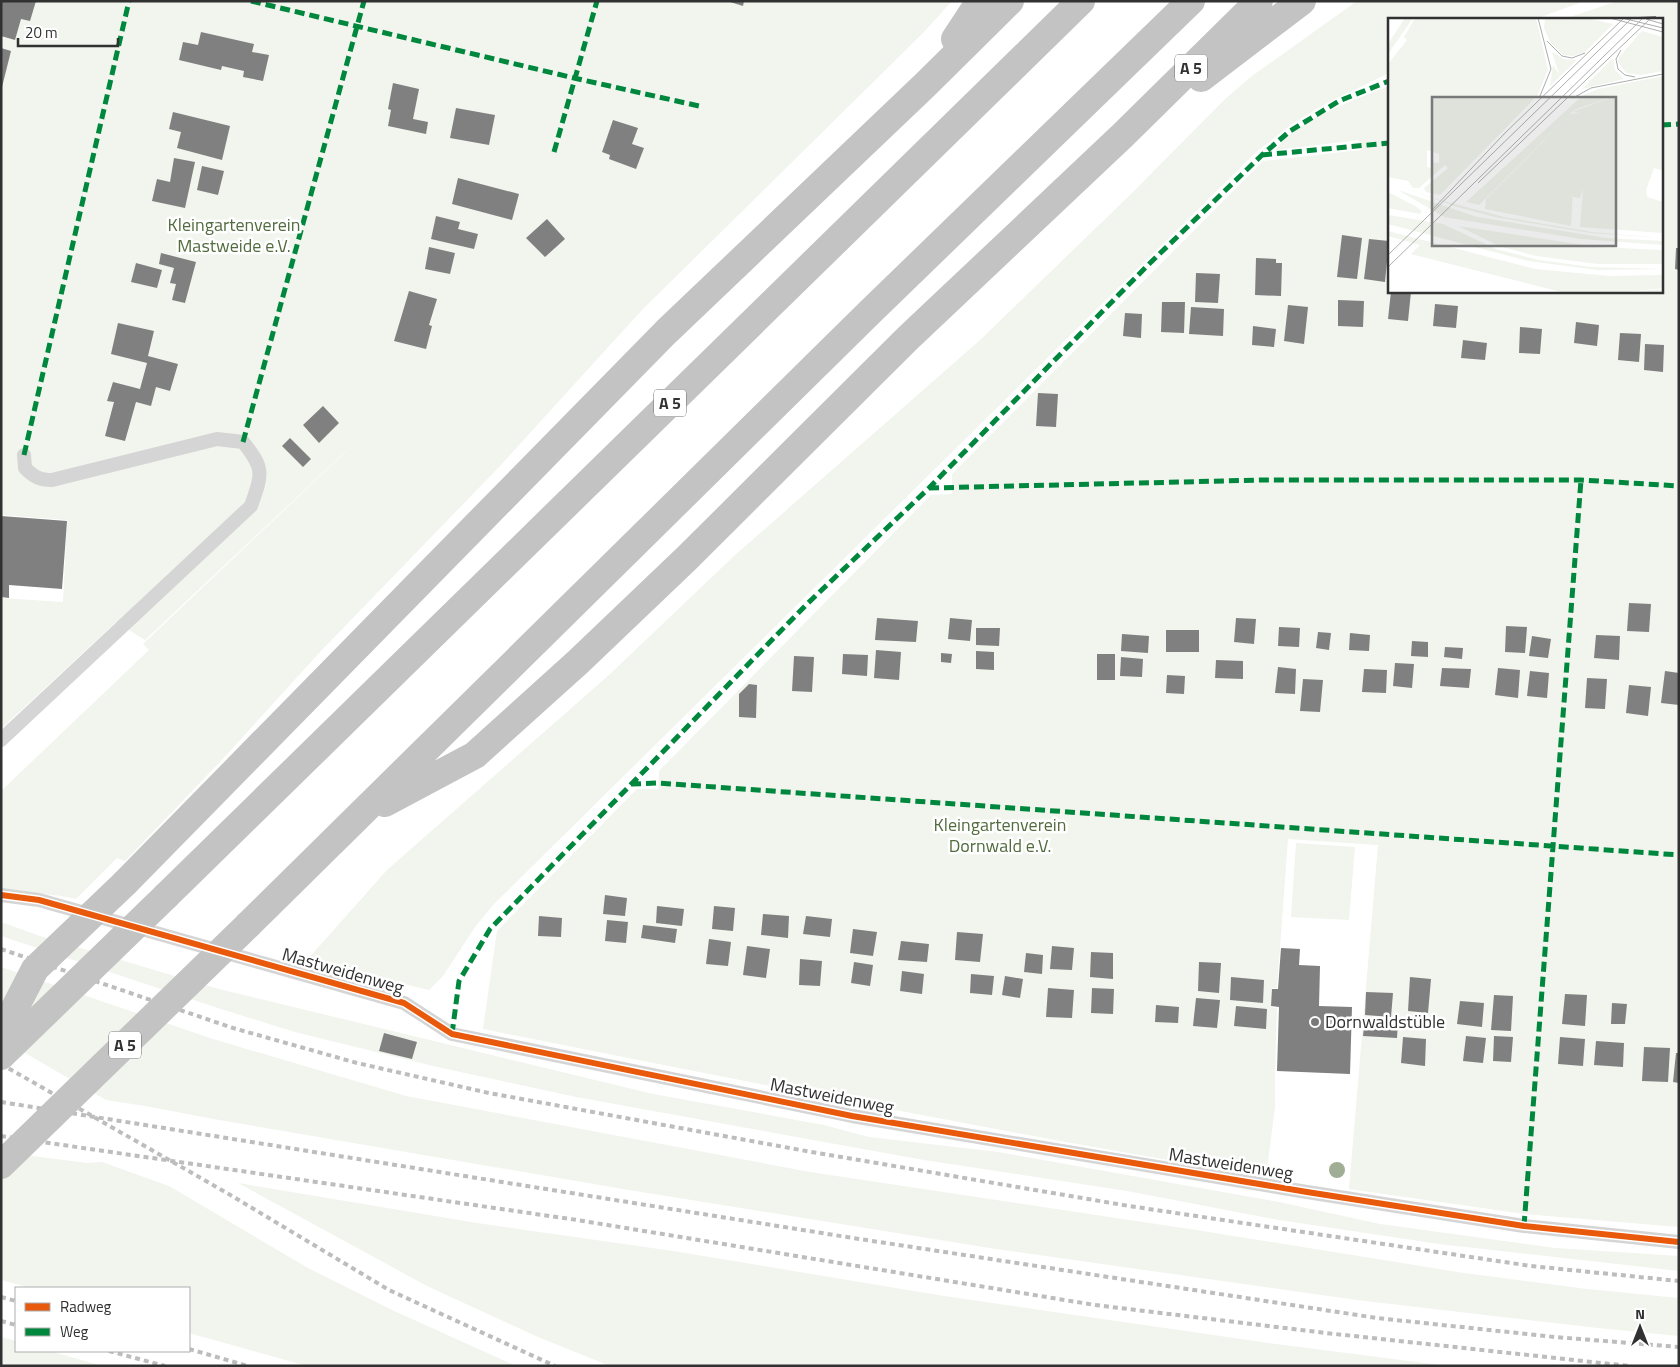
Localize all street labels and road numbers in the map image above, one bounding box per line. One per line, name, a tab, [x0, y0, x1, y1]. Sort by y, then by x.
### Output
road number: A 5	[1175, 54, 1207, 82]
road number: A 5	[654, 389, 686, 416]
street label: Mastweidenweg	[279, 940, 407, 1001]
road number: A 5	[109, 1032, 141, 1058]
street label: Mastweidenweg	[768, 1070, 896, 1121]
street label: Mastweidenweg	[1167, 1140, 1295, 1187]

